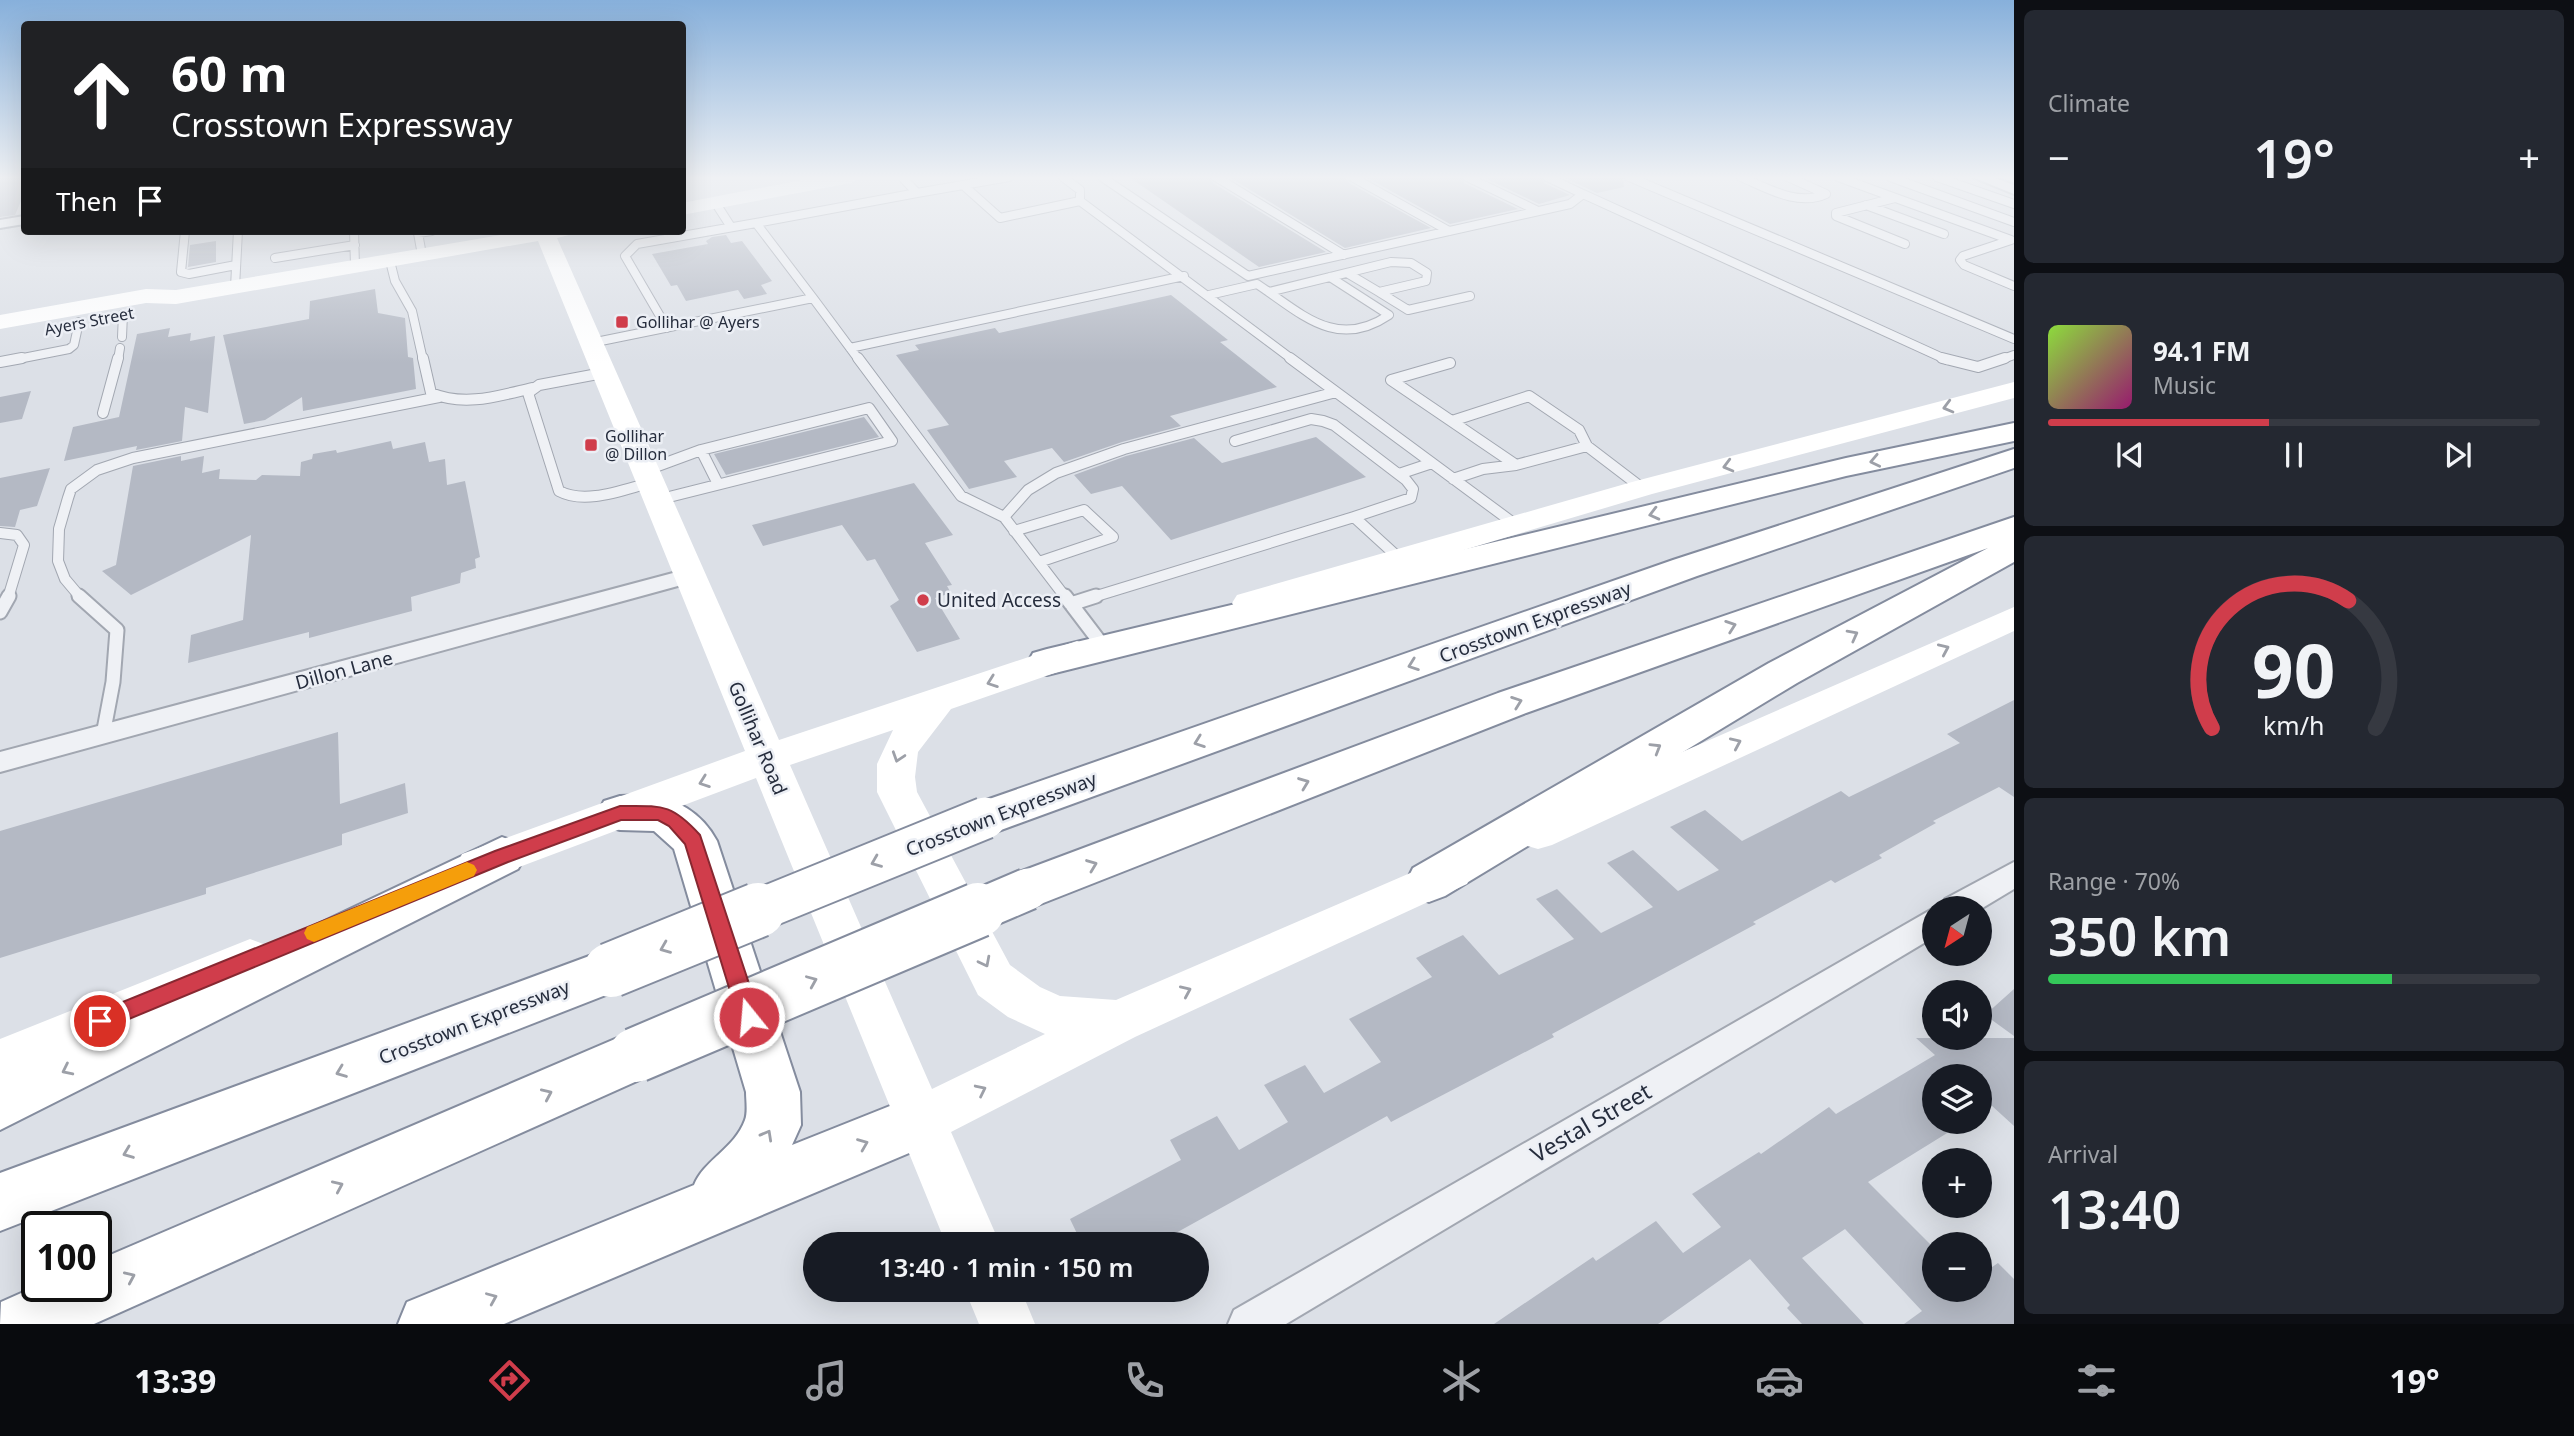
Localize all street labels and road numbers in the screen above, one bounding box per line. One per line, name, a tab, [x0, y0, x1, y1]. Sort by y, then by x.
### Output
street label: Ayers Street	[42, 302, 136, 340]
street label: Crosstown Expressway	[1435, 575, 1635, 669]
street label: Dillon Lane	[292, 645, 396, 695]
street label: Gollihar Road	[722, 677, 794, 799]
street label: Crosstown Expressway	[902, 765, 1101, 862]
street label: Crosstown Expressway	[375, 973, 574, 1070]
street label: Vestal Street	[1524, 1075, 1657, 1170]

